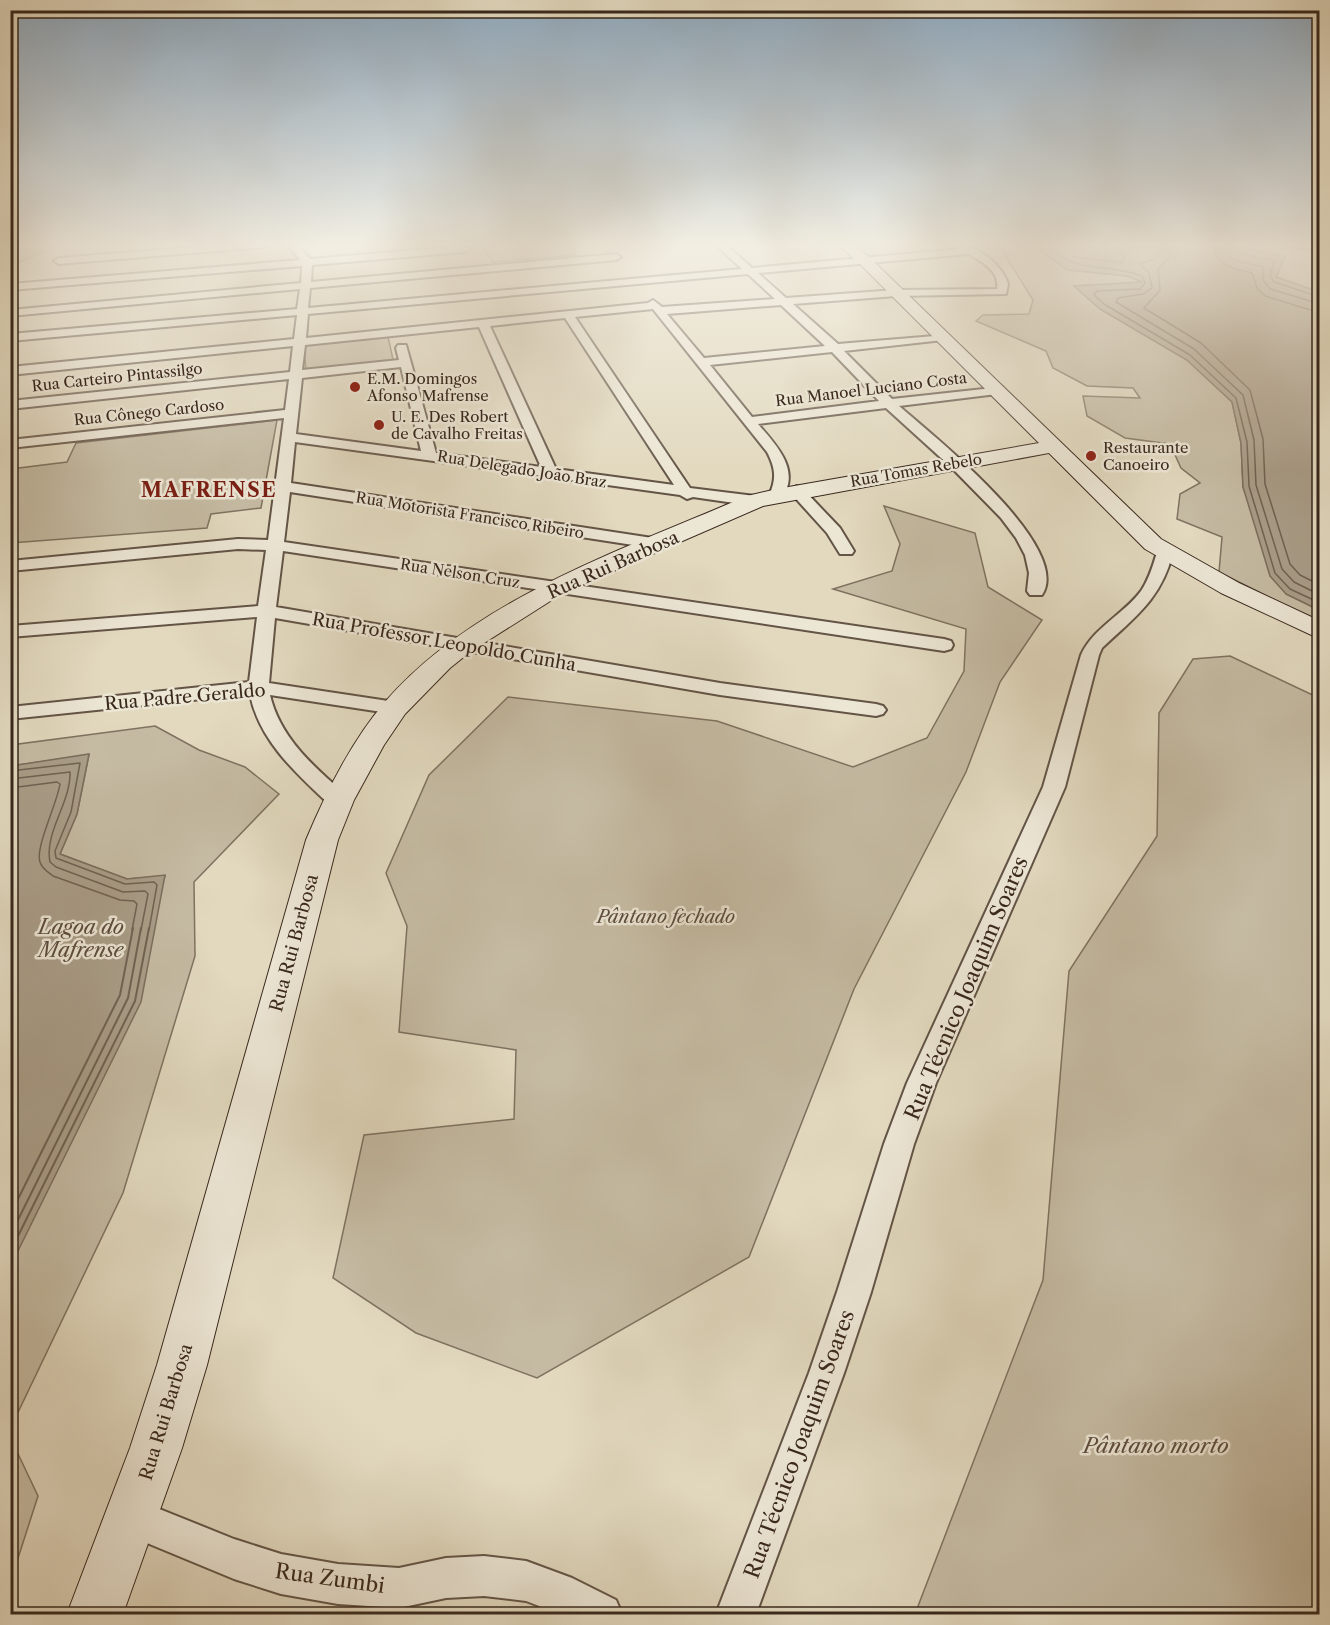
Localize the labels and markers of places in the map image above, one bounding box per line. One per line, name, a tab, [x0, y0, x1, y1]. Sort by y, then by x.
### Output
place label: E.M. Domingos Afonso Mafrense	[366, 369, 489, 405]
marker: E.M. Domingos Afonso Mafrense	[348, 380, 362, 394]
place label: U. E. Des Robert de Cavalho Freitas	[391, 407, 523, 443]
marker: U. E. Des Robert de Cavalho Freitas	[372, 418, 386, 432]
place label: Restaurante Canoeiro	[1103, 438, 1188, 474]
marker: Restaurante Canoeiro	[1084, 449, 1098, 463]

